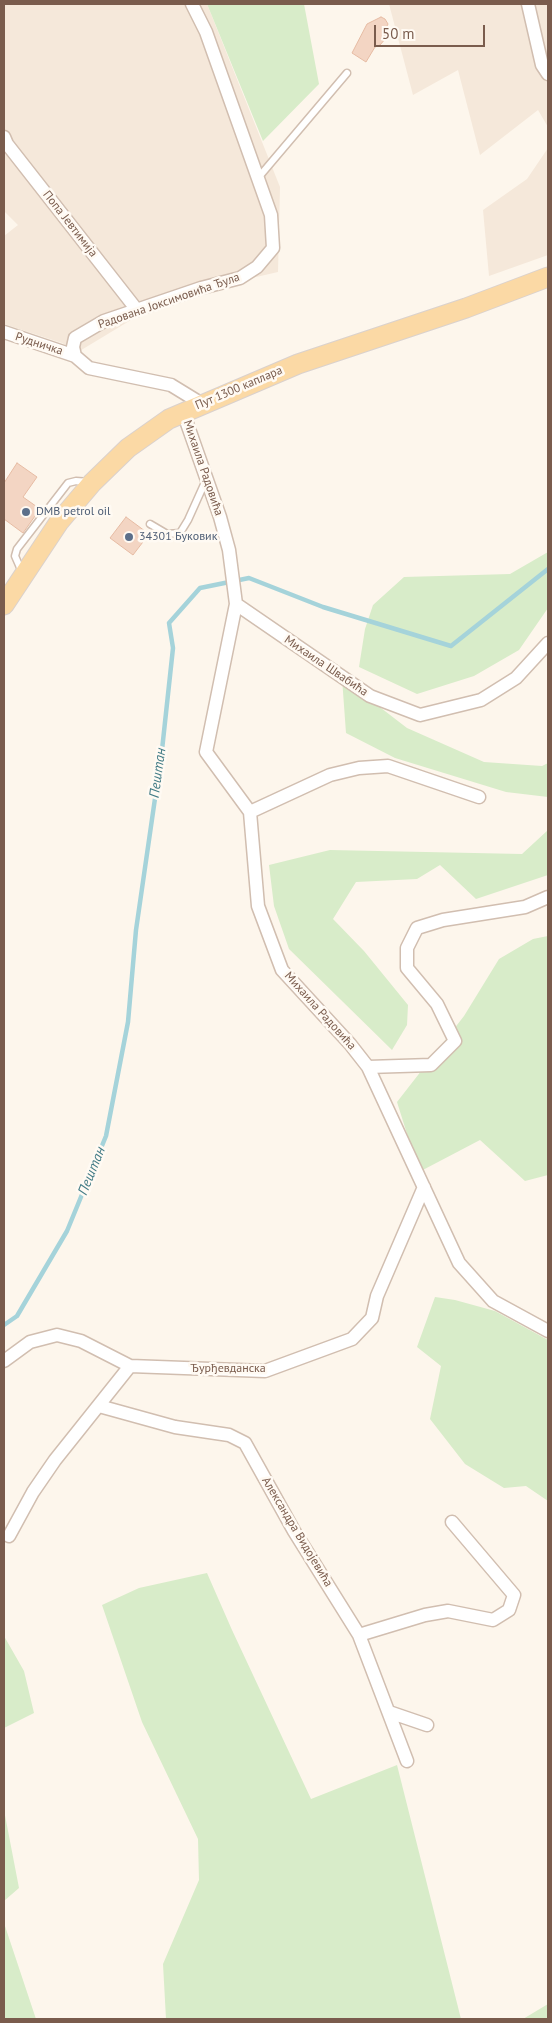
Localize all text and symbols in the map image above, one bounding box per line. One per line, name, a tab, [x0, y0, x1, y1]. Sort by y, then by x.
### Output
scale bar	[377, 15, 488, 47]
text: 50 m	[382, 24, 415, 43]
street label: Попа Јевтимија	[40, 188, 100, 260]
street label: Радована Јоксимовића Ђула	[96, 270, 242, 332]
street label: Рудничка	[13, 330, 65, 358]
street label: Пут 1300 каплара	[193, 363, 285, 413]
street label: Михаила Радовића	[180, 418, 226, 518]
place label: DMB petrol oil	[36, 505, 111, 519]
marker: DMB petrol oil	[20, 506, 32, 518]
place label: 34301 Буковик	[139, 530, 217, 544]
marker: 34301 Буковик	[123, 531, 135, 543]
street label: Михаила Швабића	[281, 633, 371, 699]
water label: Пештан	[146, 747, 170, 799]
street label: Михаила Радовића	[281, 969, 359, 1053]
water label: Пештан	[75, 1144, 109, 1198]
street label: Ђурђевданска	[190, 1362, 266, 1376]
street label: Александра Видојевића	[259, 1474, 335, 1590]

